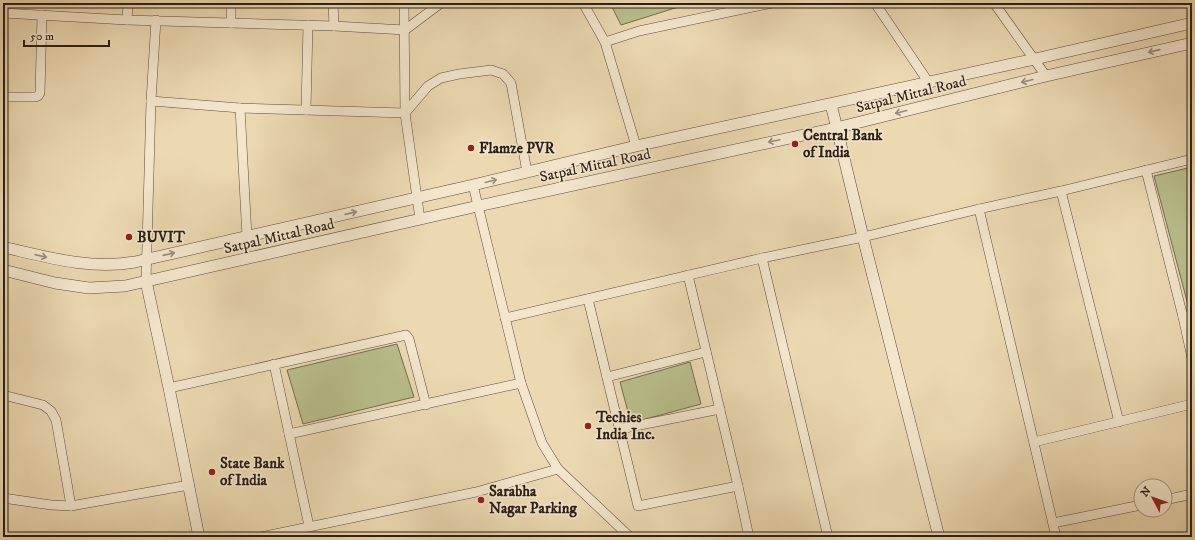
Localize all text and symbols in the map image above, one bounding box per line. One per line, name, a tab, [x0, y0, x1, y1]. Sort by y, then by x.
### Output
scale bar	[24, 22, 109, 48]
text: 50 m	[30, 29, 54, 44]
one-way arrow	[1148, 48, 1161, 56]
street label: Satpal Mittal Road	[854, 71, 969, 117]
one-way arrow	[1021, 77, 1034, 85]
one-way arrow	[895, 108, 908, 116]
place label: Central Bank of India	[803, 126, 883, 162]
one-way arrow	[768, 138, 781, 146]
place label: Flamze PVR	[479, 139, 555, 158]
marker: Central Bank of India	[790, 139, 800, 149]
marker: Flamze PVR	[466, 143, 476, 153]
street label: Satpal Mittal Road	[538, 144, 653, 187]
one-way arrow	[484, 176, 497, 184]
one-way arrow	[344, 208, 357, 216]
street label: Satpal Mittal Road	[222, 214, 337, 258]
place label: BUVIT	[137, 228, 186, 247]
marker: BUVIT	[124, 232, 134, 242]
one-way arrow	[162, 250, 175, 258]
one-way arrow	[34, 252, 47, 260]
place label: Techies India Inc.	[595, 408, 655, 444]
marker: Techies India Inc.	[583, 421, 593, 431]
place label: State Bank of India	[220, 454, 285, 490]
marker: State Bank of India	[207, 467, 217, 477]
north arrow	[1133, 478, 1173, 518]
place label: Sarabha Nagar Parking	[489, 482, 578, 518]
text: N	[1138, 484, 1154, 500]
marker: Sarabha Nagar Parking	[476, 495, 486, 505]

